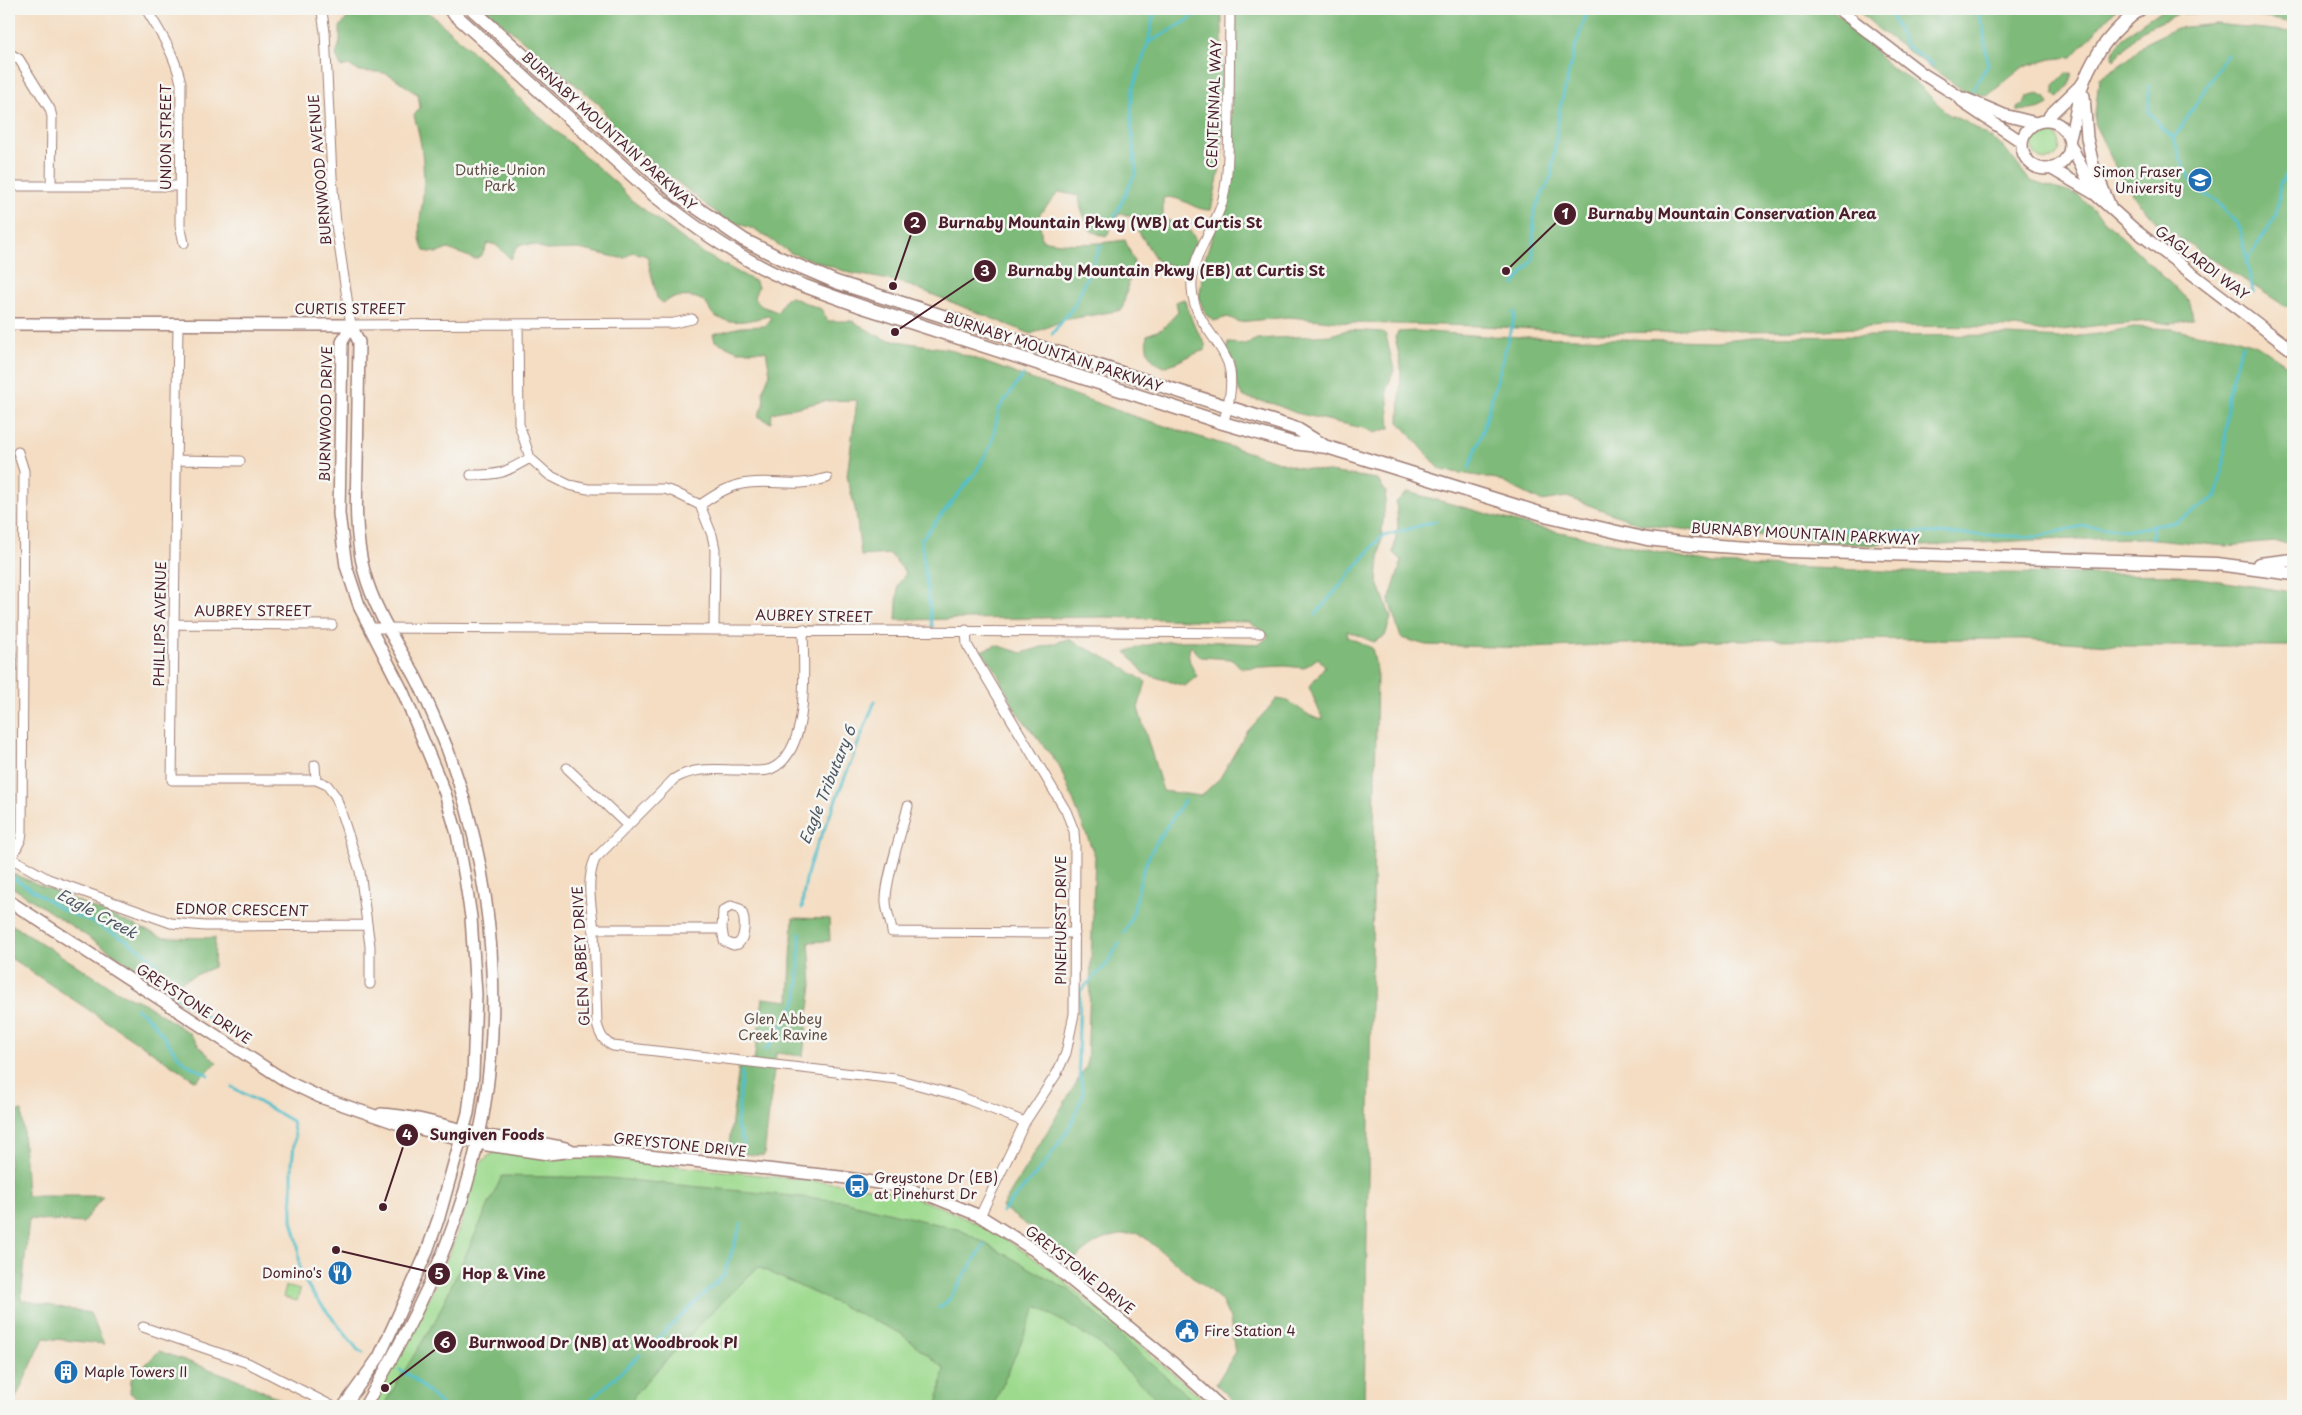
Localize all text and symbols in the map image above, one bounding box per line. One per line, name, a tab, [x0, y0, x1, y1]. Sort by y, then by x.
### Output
street label: CENTENNIAL WAY	[1201, 39, 1226, 169]
street label: BURNABY MOUNTAIN PARKWAY	[517, 46, 702, 215]
street label: UNION STREET	[155, 83, 176, 190]
street label: BURNWOOD AVENUE	[302, 93, 337, 247]
park label: Duthie-Union Park	[454, 159, 546, 196]
place label: Simon Fraser University	[2093, 161, 2182, 198]
school or university icon: Simon Fraser University	[2187, 167, 2213, 193]
callout: Burnaby Mountain Conservation Area	[1553, 199, 1887, 229]
text: 1	[1561, 201, 1569, 224]
text: Burnaby Mountain Conservation Area	[1587, 201, 1877, 224]
callout: Burnaby Mountain Pkwy (WB) at Curtis St	[903, 208, 1272, 238]
text: 2	[910, 210, 921, 233]
text: Burnaby Mountain Pkwy (WB) at Curtis St	[938, 210, 1262, 233]
street label: GAGLARDI WAY	[2151, 220, 2254, 305]
callout: Burnaby Mountain Pkwy (EB) at Curtis St	[972, 256, 1336, 286]
text: 3	[980, 258, 990, 281]
text: Burnaby Mountain Pkwy (EB) at Curtis St	[1007, 258, 1325, 281]
street label: CURTIS STREET	[294, 298, 406, 319]
street label: BURNABY MOUNTAIN PARKWAY	[941, 306, 1165, 397]
street label: BURNWOOD DRIVE	[314, 345, 337, 482]
street label: BURNABY MOUNTAIN PARKWAY	[1690, 517, 1920, 550]
street label: PHILLIPS AVENUE	[148, 561, 171, 687]
street label: AUBREY STREET	[194, 600, 312, 621]
street label: AUBREY STREET	[755, 604, 873, 627]
water label: Eagle Tributary 6	[792, 721, 861, 847]
street label: PINEHURST DRIVE	[1050, 855, 1071, 985]
water label: Eagle Creek	[54, 882, 143, 944]
street label: GLEN ABBEY DRIVE	[566, 885, 595, 1027]
street label: EDNOR CRESCENT	[175, 898, 309, 921]
street label: GREYSTONE DRIVE	[133, 958, 256, 1049]
park label: Glen Abbey Creek Ravine	[738, 1008, 828, 1045]
callout: Sungiven Foods	[394, 1120, 555, 1150]
text: 4	[402, 1122, 412, 1145]
text: Sungiven Foods	[430, 1122, 544, 1145]
street label: GREYSTONE DRIVE	[612, 1127, 748, 1162]
place label: Greystone Dr (EB) at Pinehurst Dr	[874, 1167, 998, 1204]
bus stop icon: Greystone Dr (EB) at Pinehurst Dr	[844, 1173, 870, 1199]
street label: GREYSTONE DRIVE	[1021, 1220, 1139, 1319]
callout: Hop & Vine	[427, 1259, 556, 1289]
restaurant icon: Domino's	[327, 1260, 353, 1286]
text: 5	[434, 1261, 444, 1284]
text: Hop & Vine	[462, 1261, 546, 1284]
place label: Domino's	[262, 1262, 322, 1283]
public building icon: Fire Station 4	[1174, 1318, 1200, 1344]
place label: Fire Station 4	[1204, 1320, 1296, 1341]
callout: Burnwood Dr (NB) at Woodbrook Pl	[432, 1327, 749, 1357]
text: 6	[440, 1330, 451, 1353]
text: Burnwood Dr (NB) at Woodbrook Pl	[468, 1330, 738, 1353]
building icon: Maple Towers II	[53, 1359, 79, 1385]
place label: Maple Towers II	[84, 1361, 187, 1382]

